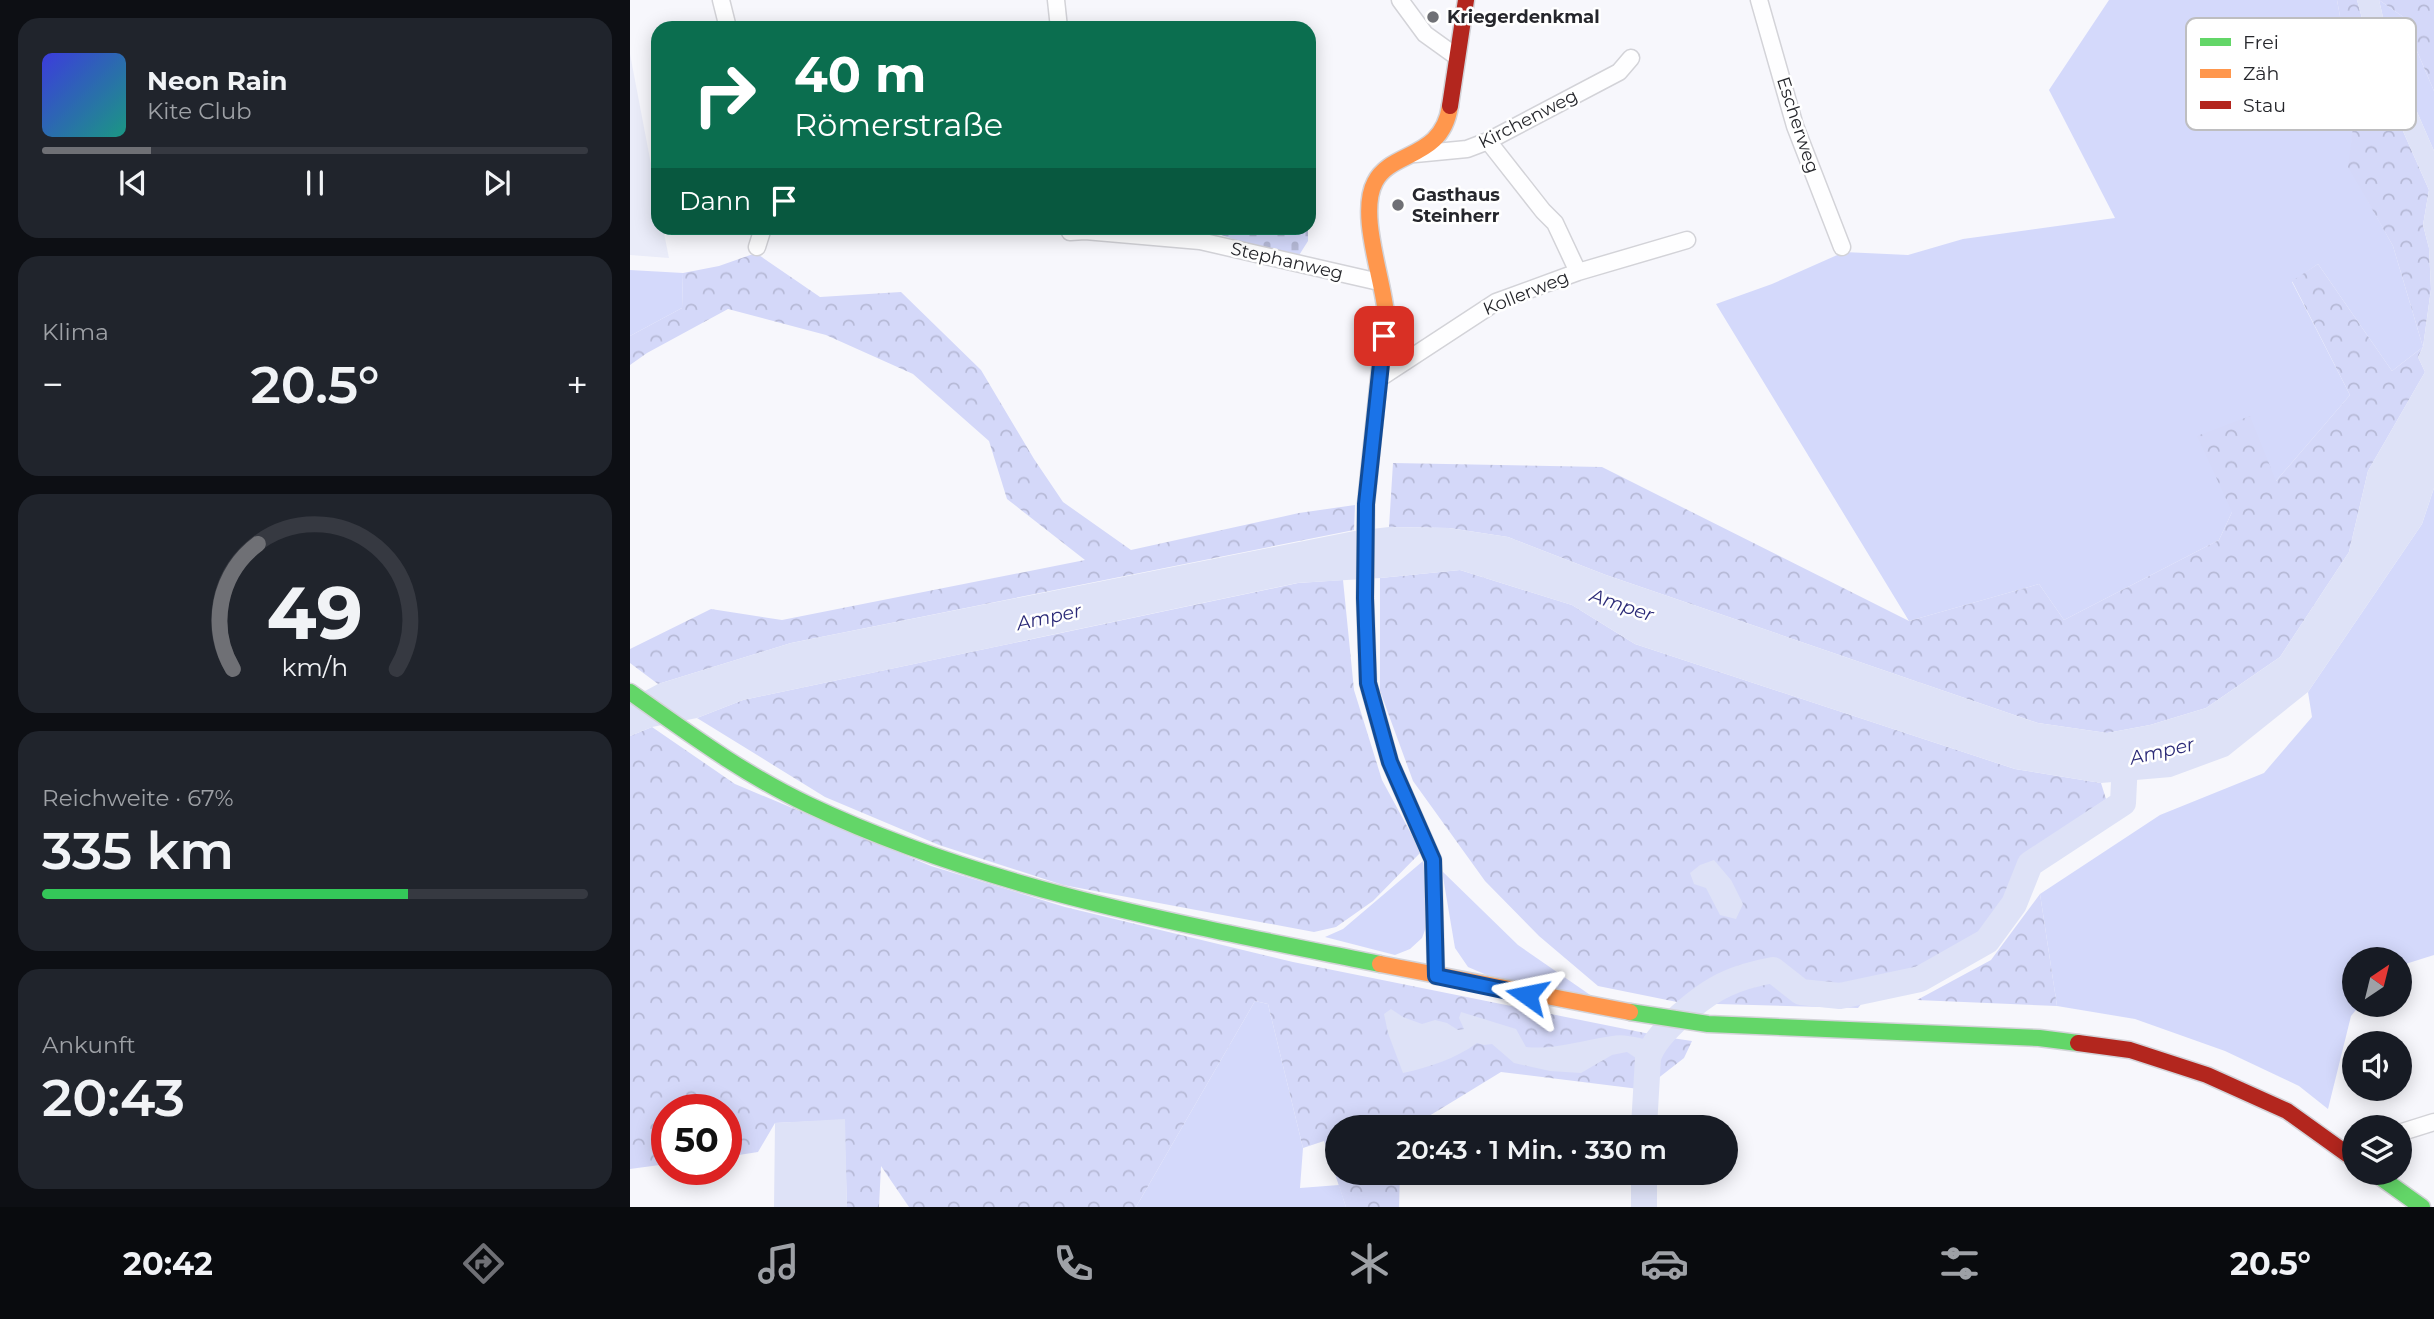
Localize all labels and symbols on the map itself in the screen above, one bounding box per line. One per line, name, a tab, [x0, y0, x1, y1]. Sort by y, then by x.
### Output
place label: Kriegerdenkmal	[1447, 6, 1600, 28]
marker: Kriegerdenkmal	[1425, 9, 1441, 25]
legend	[2186, 18, 2416, 130]
text: Frei	[2243, 31, 2279, 54]
text: Zäh	[2243, 62, 2279, 85]
street label: Escherweg	[1772, 74, 1824, 176]
street label: Kirchenweg	[1475, 85, 1581, 153]
text: Stau	[2243, 94, 2286, 117]
place label: Gasthaus Steinherr	[1412, 184, 1500, 227]
marker: Gasthaus Steinherr	[1390, 197, 1406, 213]
street label: Stephanweg	[1229, 237, 1345, 285]
street label: Kollerweg	[1480, 266, 1572, 320]
pin	[1354, 306, 1414, 366]
water label: Amper	[1586, 583, 1657, 627]
water label: Amper	[1013, 599, 1084, 635]
water label: Amper	[2126, 732, 2197, 770]
north arrow	[2342, 947, 2412, 1017]
position arrow	[1490, 958, 1564, 1032]
speed limit sign: 50	[651, 1094, 742, 1185]

